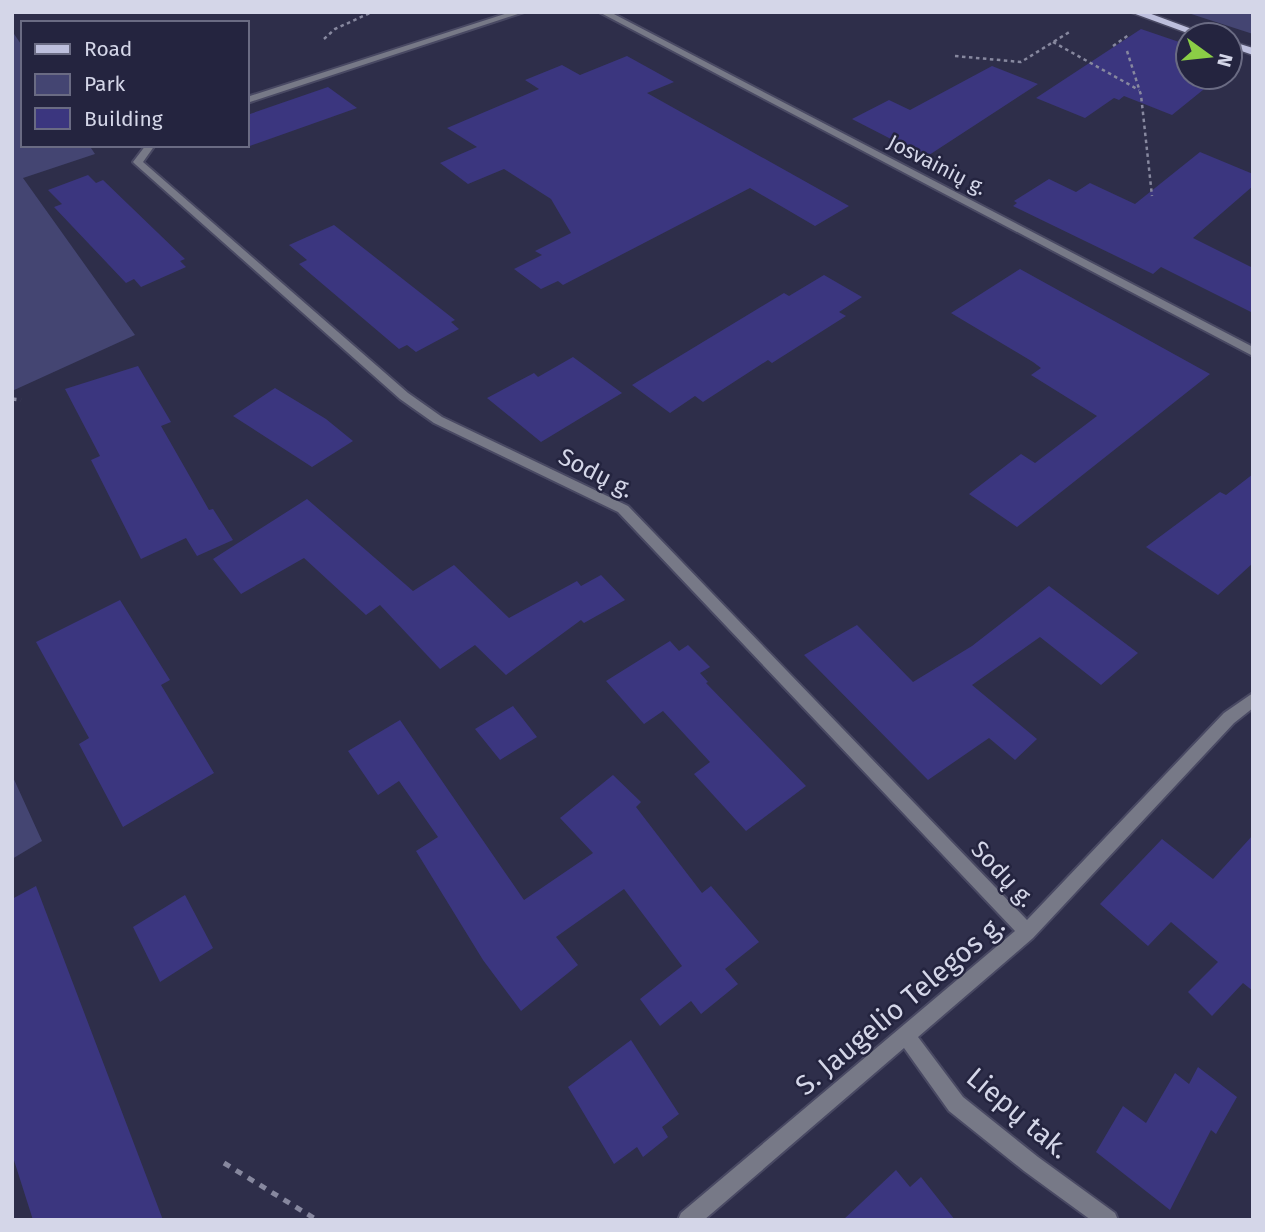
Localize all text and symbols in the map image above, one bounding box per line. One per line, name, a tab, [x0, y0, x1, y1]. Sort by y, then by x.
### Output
legend	[21, 21, 248, 147]
north arrow	[1174, 21, 1244, 91]
text: Road	[84, 36, 132, 62]
text: N	[1212, 51, 1238, 69]
text: Park	[84, 71, 126, 97]
text: Building	[84, 106, 163, 132]
street label: Josvainių g.	[883, 129, 991, 201]
street label: Sodų g.	[554, 442, 638, 504]
street label: Sodų g.	[965, 835, 1041, 913]
street label: S. Jaugelio Telegos g.	[789, 908, 1011, 1102]
street label: Liepų tak.	[960, 1061, 1076, 1165]

